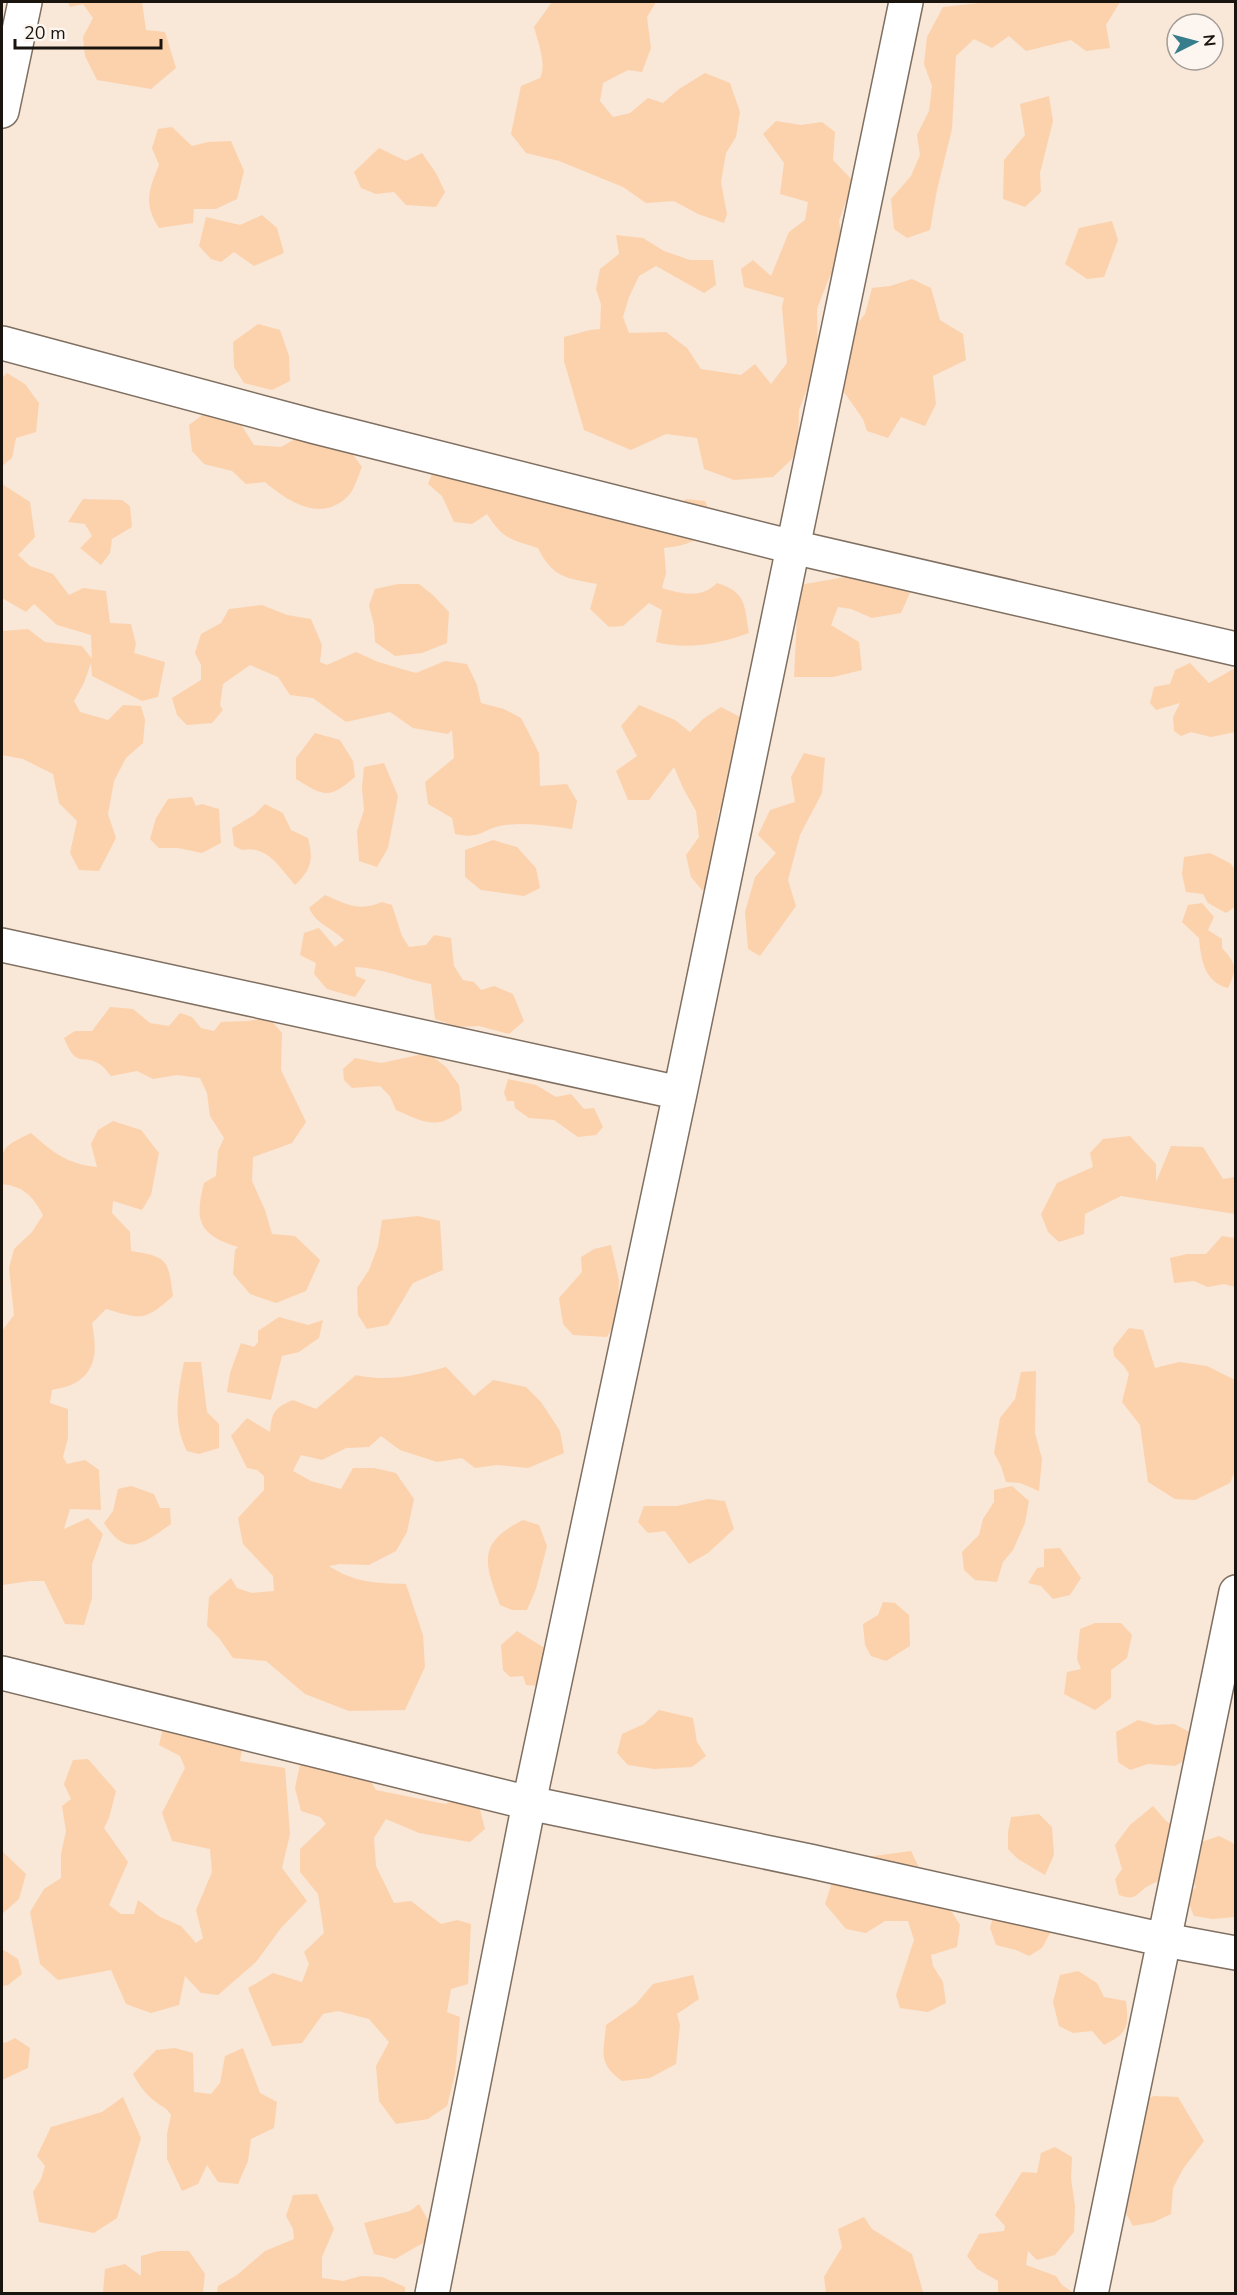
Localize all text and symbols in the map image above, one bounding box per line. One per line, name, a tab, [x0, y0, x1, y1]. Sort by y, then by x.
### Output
scale bar	[15, 12, 160, 50]
north arrow	[1165, 12, 1225, 72]
text: 20 m	[24, 21, 66, 45]
text: N	[1197, 33, 1220, 48]

